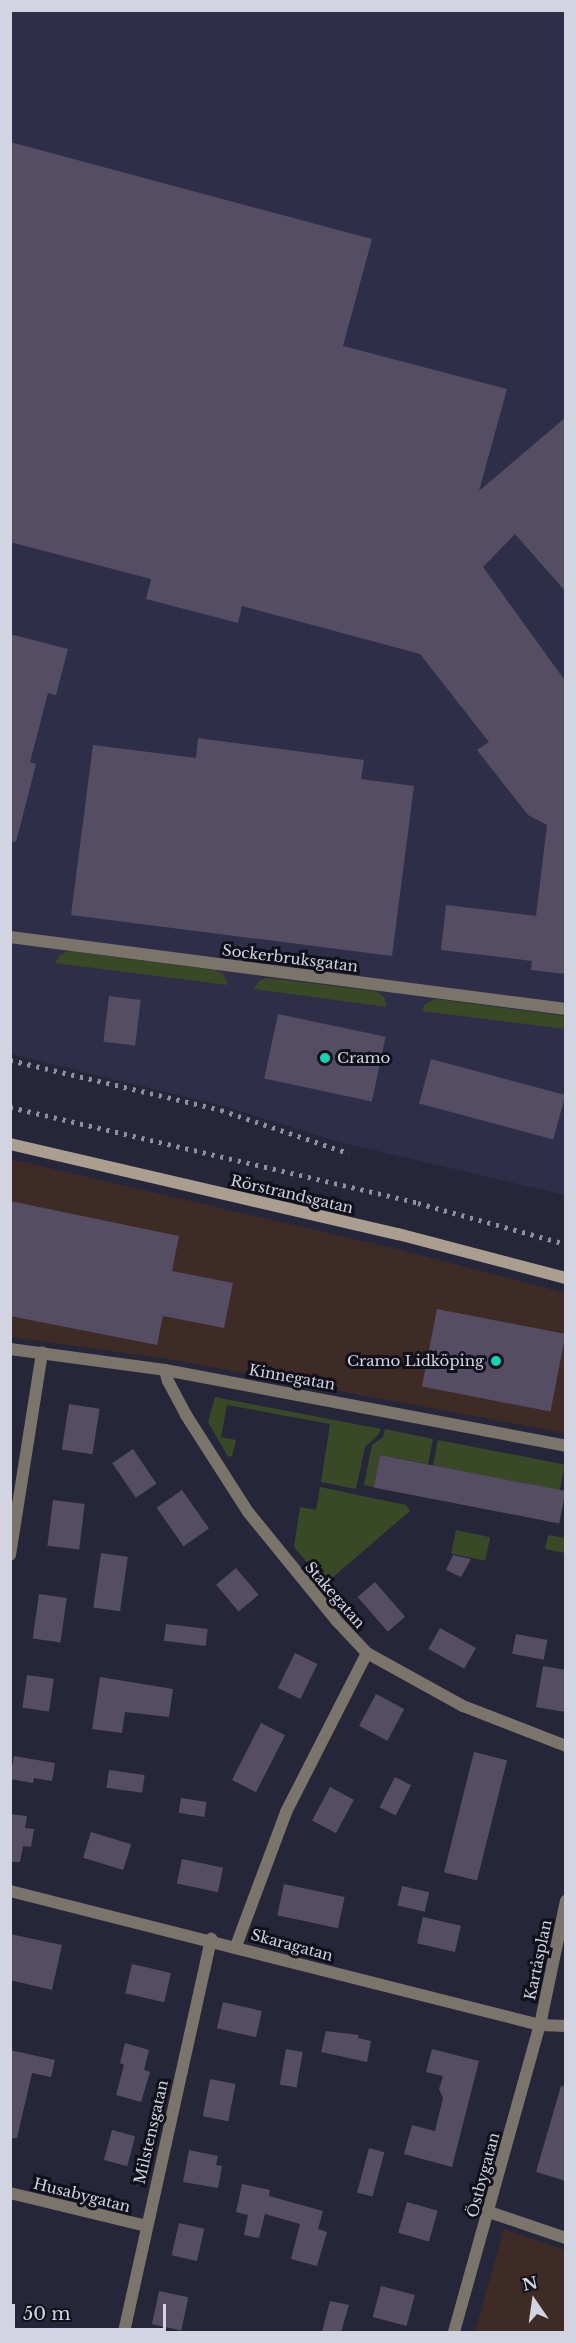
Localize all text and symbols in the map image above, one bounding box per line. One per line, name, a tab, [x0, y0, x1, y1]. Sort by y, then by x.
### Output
street label: Sockerbruksgatan	[221, 941, 359, 975]
place label: Cramo	[337, 1049, 390, 1067]
marker: Cramo	[318, 1051, 332, 1065]
street label: Rörstrandsgatan	[229, 1171, 355, 1217]
place label: Cramo Lidköping	[347, 1352, 484, 1370]
marker: Cramo Lidköping	[489, 1354, 503, 1368]
street label: Kinnegatan	[247, 1361, 337, 1393]
street label: Stakegatan	[301, 1558, 369, 1632]
street label: Kartåsplan	[521, 1918, 555, 2002]
street label: Skaragatan	[249, 1925, 335, 1965]
street label: Milstensgatan	[130, 2078, 172, 2186]
street label: Östbygatan	[463, 2131, 503, 2219]
street label: Husabygatan	[32, 2174, 132, 2216]
north arrow	[504, 2271, 564, 2331]
text: N	[520, 2272, 540, 2295]
scale bar	[15, 2292, 170, 2330]
text: 50 m	[23, 2303, 71, 2325]

